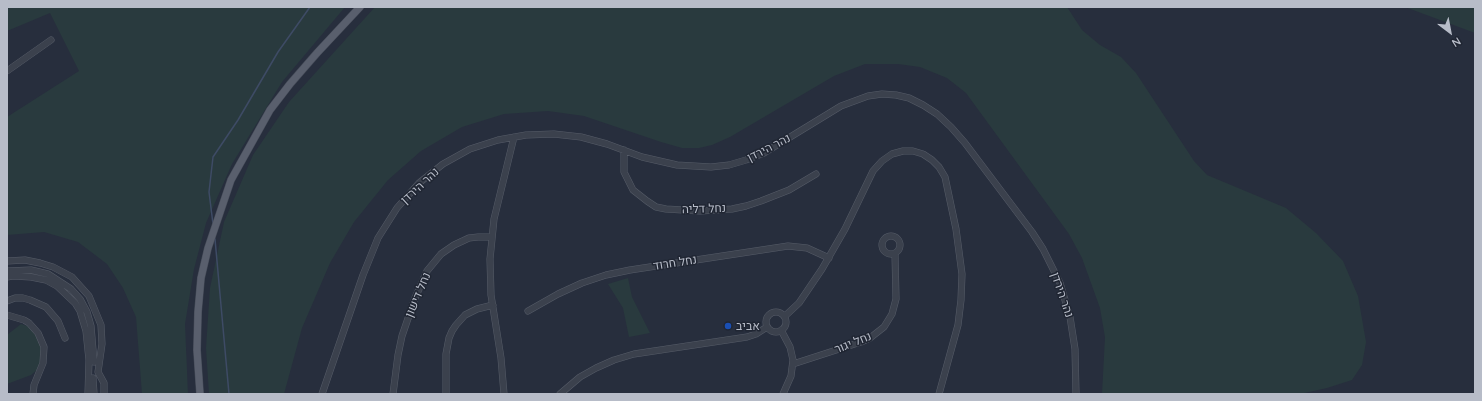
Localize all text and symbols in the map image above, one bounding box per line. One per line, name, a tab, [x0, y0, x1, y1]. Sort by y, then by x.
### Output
north arrow	[1430, 12, 1470, 52]
text: N	[1449, 34, 1464, 50]
street label: נהר הירדן	[745, 131, 793, 165]
street label: נהר הירדן	[398, 165, 442, 207]
street label: נחל דליה	[682, 201, 726, 217]
street label: נחל חרוד	[652, 252, 698, 274]
street label: נחל דישון	[402, 270, 434, 320]
street label: נהר הירדן	[1048, 271, 1076, 319]
place label: אביב	[736, 319, 760, 333]
marker: אביב	[723, 321, 733, 331]
street label: נחל יגור	[832, 329, 874, 357]

